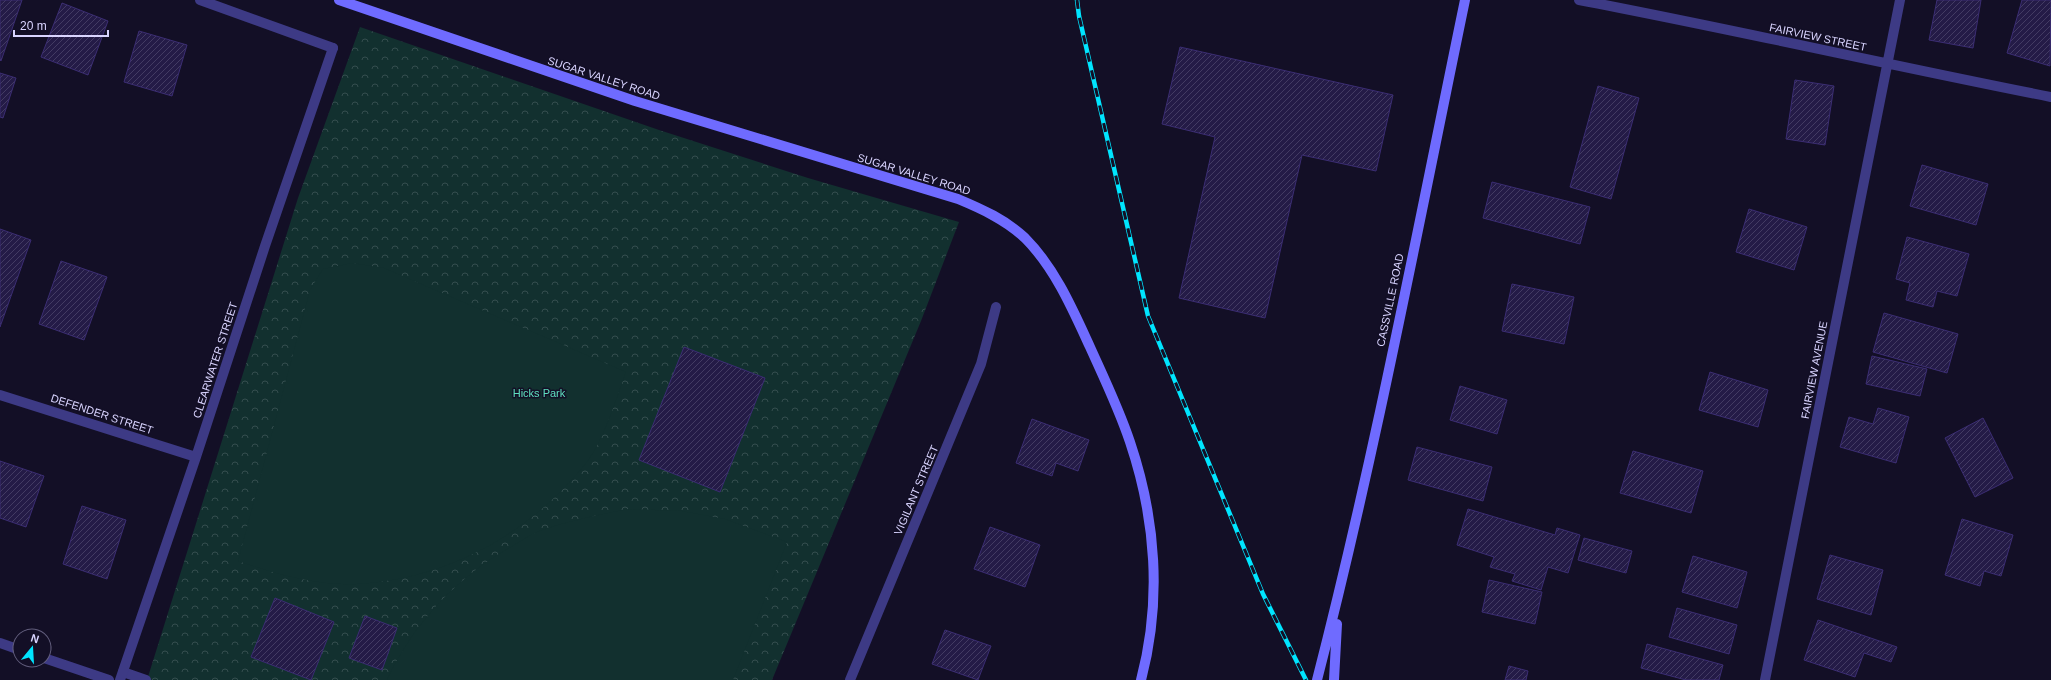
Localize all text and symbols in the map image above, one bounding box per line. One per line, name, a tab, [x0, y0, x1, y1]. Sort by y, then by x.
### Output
scale bar	[14, 12, 108, 38]
text: 20 m	[20, 19, 47, 33]
street label: FAIRVIEW STREET	[1768, 21, 1868, 53]
street label: SUGAR VALLEY ROAD	[546, 54, 662, 102]
street label: SUGAR VALLEY ROAD	[856, 151, 972, 197]
street label: CASSVILLE ROAD	[1374, 252, 1406, 348]
street label: CLEARWATER STREET	[191, 300, 240, 420]
street label: FAIRVIEW AVENUE	[1799, 320, 1829, 420]
park label: Hicks Park	[513, 387, 566, 399]
street label: DEFENDER STREET	[49, 392, 155, 436]
street label: VIGILANT STREET	[892, 443, 940, 537]
north arrow	[12, 628, 52, 668]
text: N	[29, 632, 41, 645]

